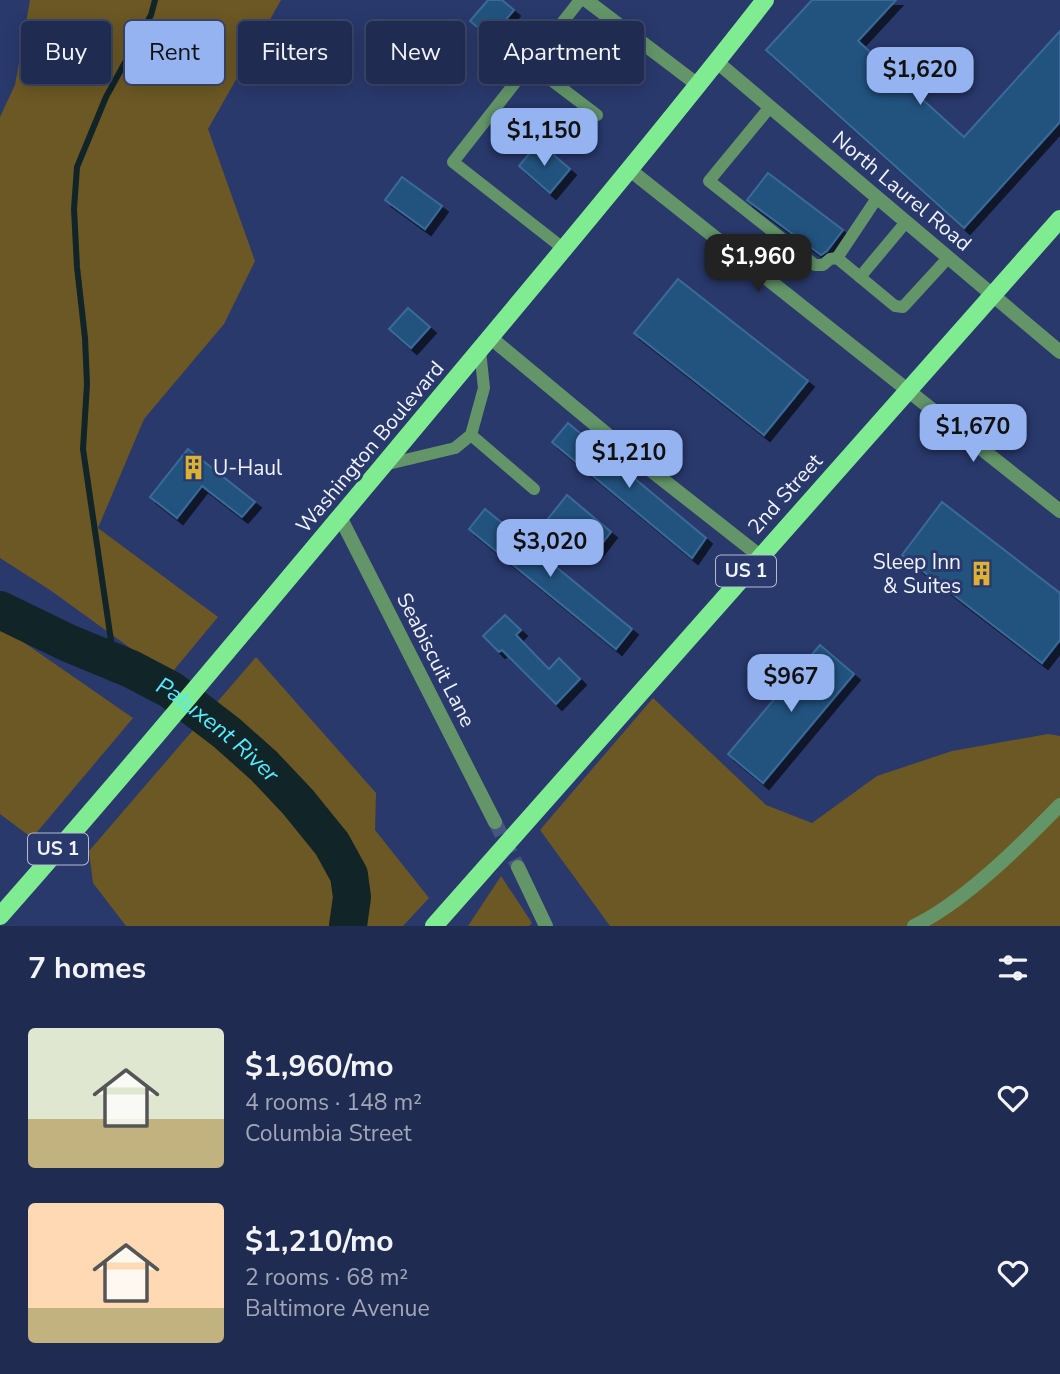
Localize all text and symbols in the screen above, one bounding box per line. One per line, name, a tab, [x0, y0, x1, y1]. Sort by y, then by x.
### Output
chip: Buy	[21, 21, 111, 84]
chip: Rent	[125, 21, 224, 84]
chip: Filters	[238, 21, 352, 84]
chip: New	[366, 21, 465, 84]
chip: Apartment	[479, 21, 644, 84]
pin: $1,620	[863, 48, 977, 107]
text: $1,620	[883, 54, 957, 85]
pin: $1,150	[487, 108, 601, 168]
text: $1,150	[507, 115, 581, 146]
street label: North Laurel Road	[827, 125, 977, 257]
pin: $1,960	[701, 234, 815, 294]
text: $1,960	[721, 241, 795, 272]
street label: Washington Boulevard	[290, 355, 450, 539]
pin: $1,670	[916, 405, 1030, 464]
text: $1,670	[936, 411, 1010, 442]
pin: $1,210	[572, 430, 686, 490]
text: $1,210	[592, 437, 666, 468]
street label: 2nd Street	[741, 447, 829, 540]
building icon: U-Haul	[179, 454, 207, 482]
place label: U-Haul	[213, 454, 283, 482]
pin: $3,020	[493, 520, 607, 579]
text: $3,020	[513, 526, 587, 557]
place label: Sleep Inn & Suites	[873, 548, 961, 600]
road number: US 1	[716, 556, 776, 586]
building icon: Sleep Inn & Suites	[967, 560, 995, 588]
street label: Seabiscuit Lane	[390, 588, 482, 732]
pin: $967	[750, 654, 832, 714]
text: $967	[763, 661, 819, 692]
water label: Patuxent River	[151, 670, 287, 789]
road number: US 1	[28, 834, 88, 864]
text: 7 homes	[28, 948, 146, 989]
icon: filters	[994, 949, 1032, 987]
text: $1,960/mo	[245, 1046, 394, 1087]
icon: home	[84, 1056, 168, 1140]
icon: heart	[994, 1079, 1032, 1117]
text: 4 rooms · 148 m²	[245, 1087, 422, 1118]
text: Columbia Street	[245, 1118, 411, 1149]
text: $1,210/mo	[245, 1221, 394, 1262]
icon: home	[84, 1231, 168, 1315]
icon: heart	[994, 1254, 1032, 1292]
text: 2 rooms · 68 m²	[245, 1262, 408, 1293]
text: Baltimore Avenue	[245, 1293, 430, 1324]

